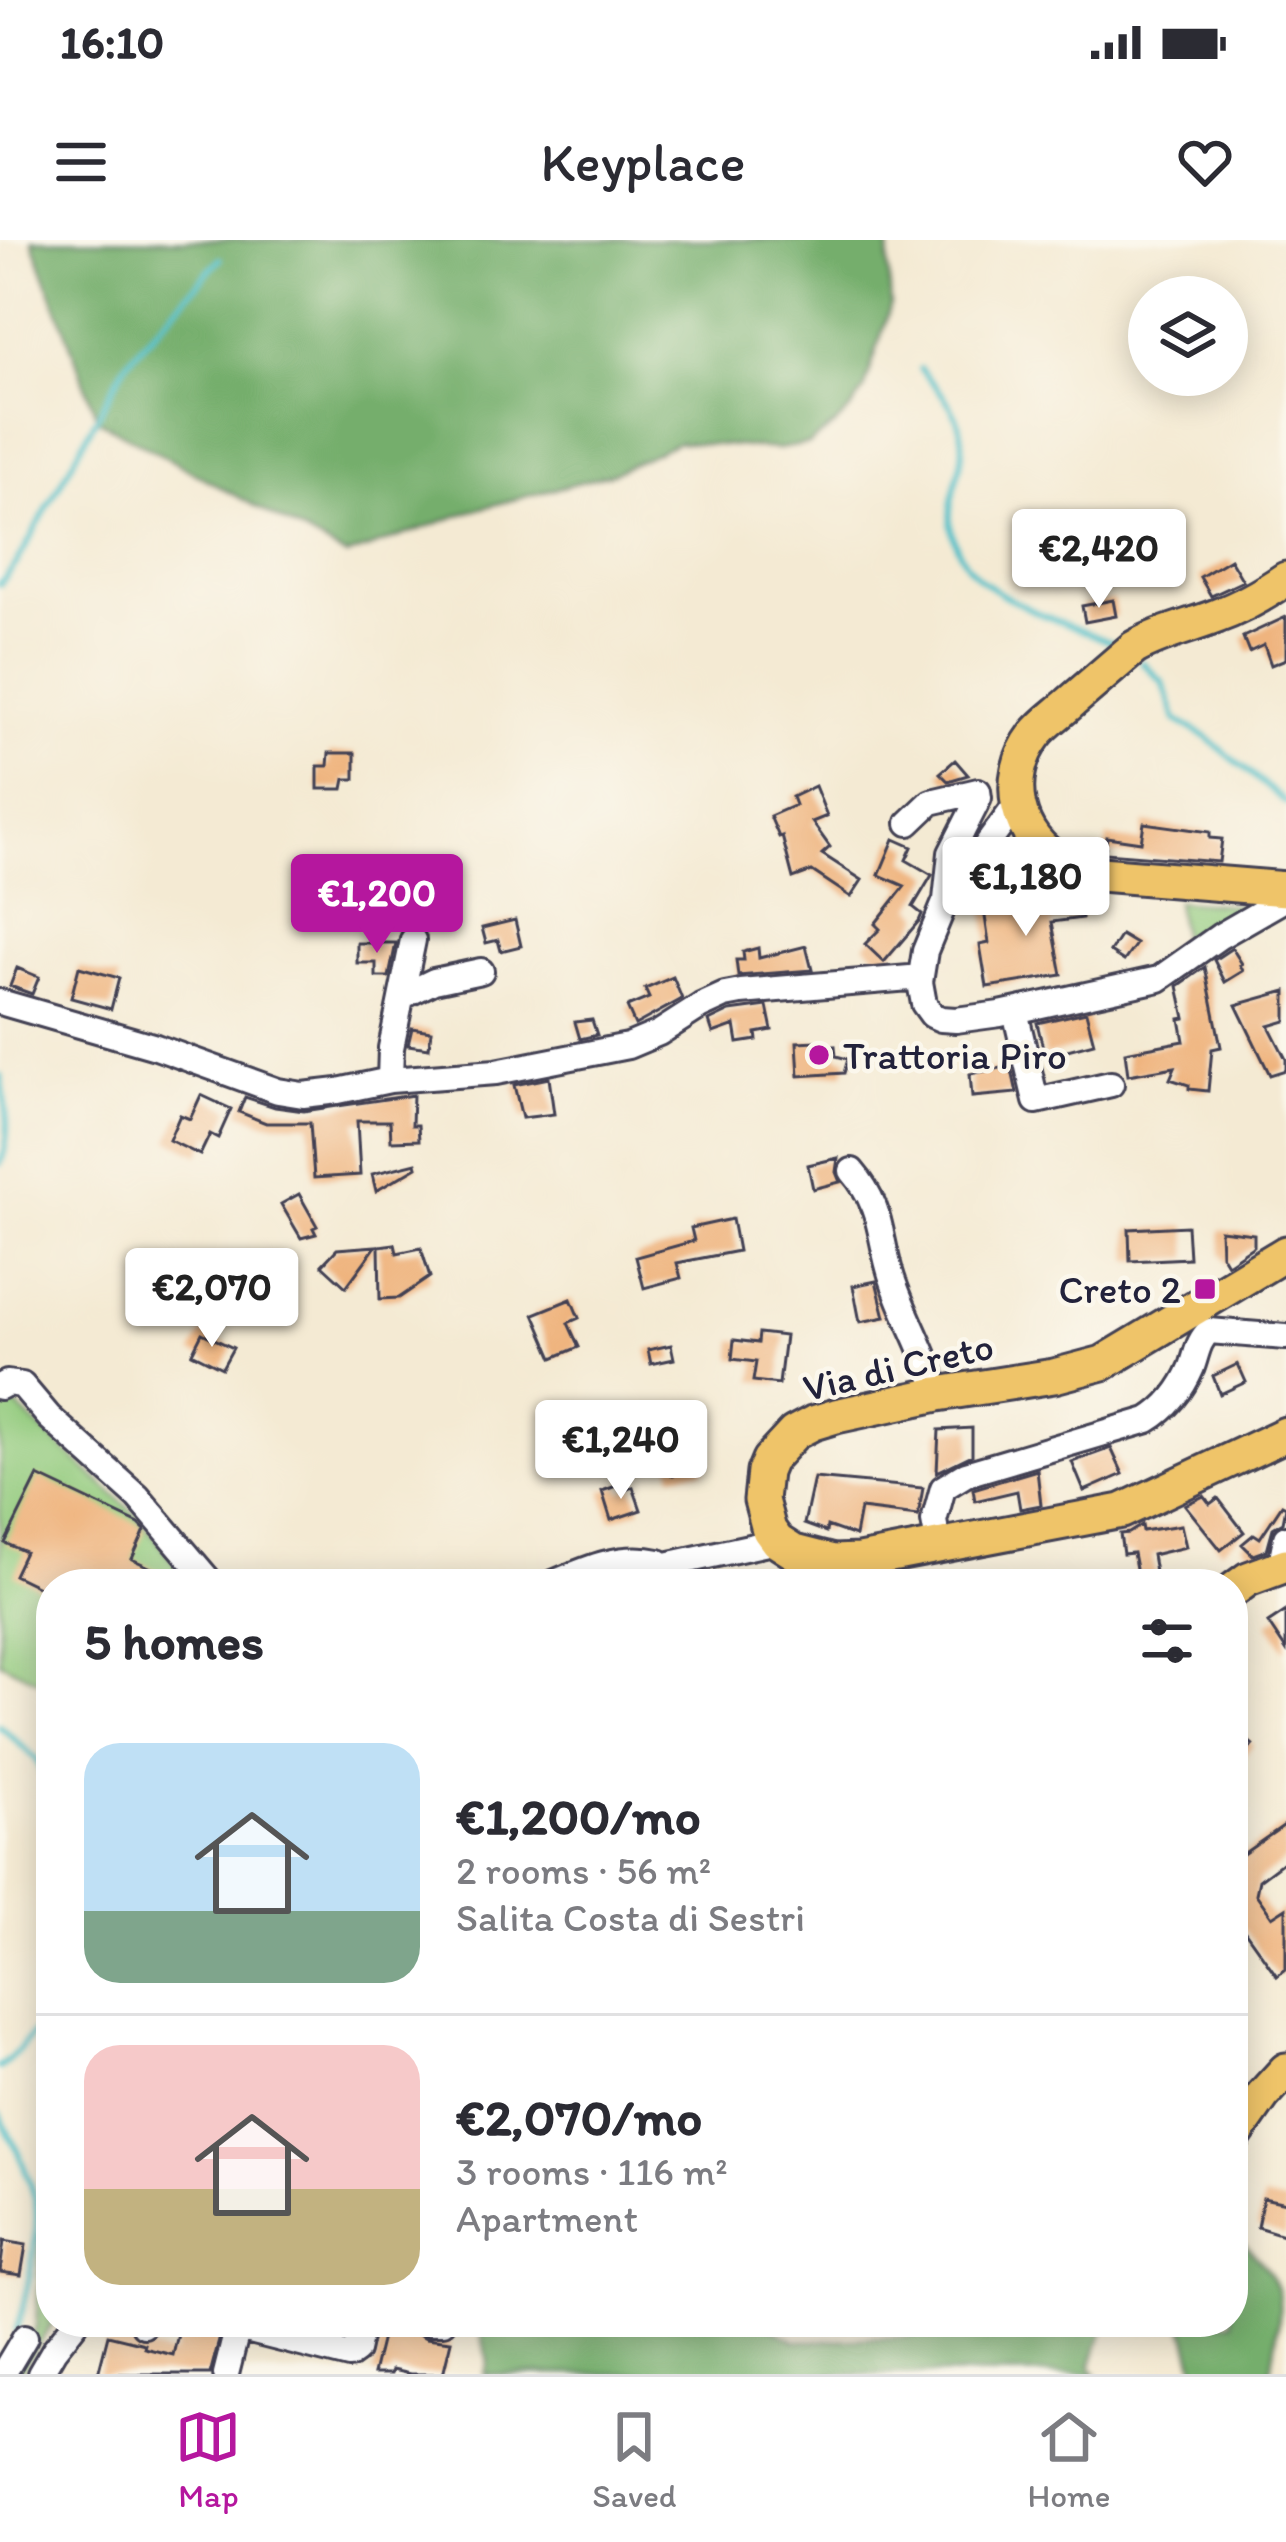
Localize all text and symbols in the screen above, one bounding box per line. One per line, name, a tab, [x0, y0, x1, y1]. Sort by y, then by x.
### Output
text: 16:10	[60, 15, 164, 69]
icon: menu	[48, 129, 114, 195]
icon: heart	[1172, 129, 1238, 195]
text: Keyplace	[540, 130, 746, 195]
map controls	[1128, 276, 1248, 396]
button: layers	[1128, 276, 1248, 396]
pin: €2,420	[1001, 509, 1197, 611]
text: €2,420	[1039, 524, 1159, 571]
pin: €1,180	[928, 837, 1124, 939]
text: €1,180	[969, 852, 1083, 899]
pin: €1,200	[279, 854, 475, 956]
text: €1,200	[318, 869, 436, 916]
place label: Trattoria Piro	[843, 1032, 1067, 1079]
marker: Trattoria Piro	[806, 1042, 832, 1068]
pin: €2,070	[114, 1248, 310, 1350]
text: €2,070	[152, 1263, 272, 1310]
place label: Creto 2	[1059, 1266, 1181, 1313]
marker: Creto 2	[1192, 1276, 1218, 1302]
street label: Via di Creto	[798, 1322, 998, 1411]
pin: €1,240	[523, 1400, 719, 1502]
text: €1,240	[562, 1415, 680, 1462]
icon: filters	[1134, 1608, 1200, 1674]
text: 5 homes	[84, 1611, 264, 1672]
text: €1,200/mo	[456, 1786, 701, 1847]
icon: home	[180, 1791, 324, 1935]
text: 2 rooms · 56 m²	[456, 1847, 711, 1894]
text: Salita Costa di Sestri	[456, 1894, 805, 1941]
text: €2,070/mo	[456, 2087, 702, 2148]
icon: home	[180, 2093, 324, 2237]
text: 3 rooms · 116 m²	[456, 2148, 728, 2195]
text: Apartment	[456, 2195, 638, 2242]
tab: Map	[175, 2404, 241, 2515]
tab: Saved	[592, 2404, 677, 2515]
tab: Home	[1027, 2404, 1111, 2515]

